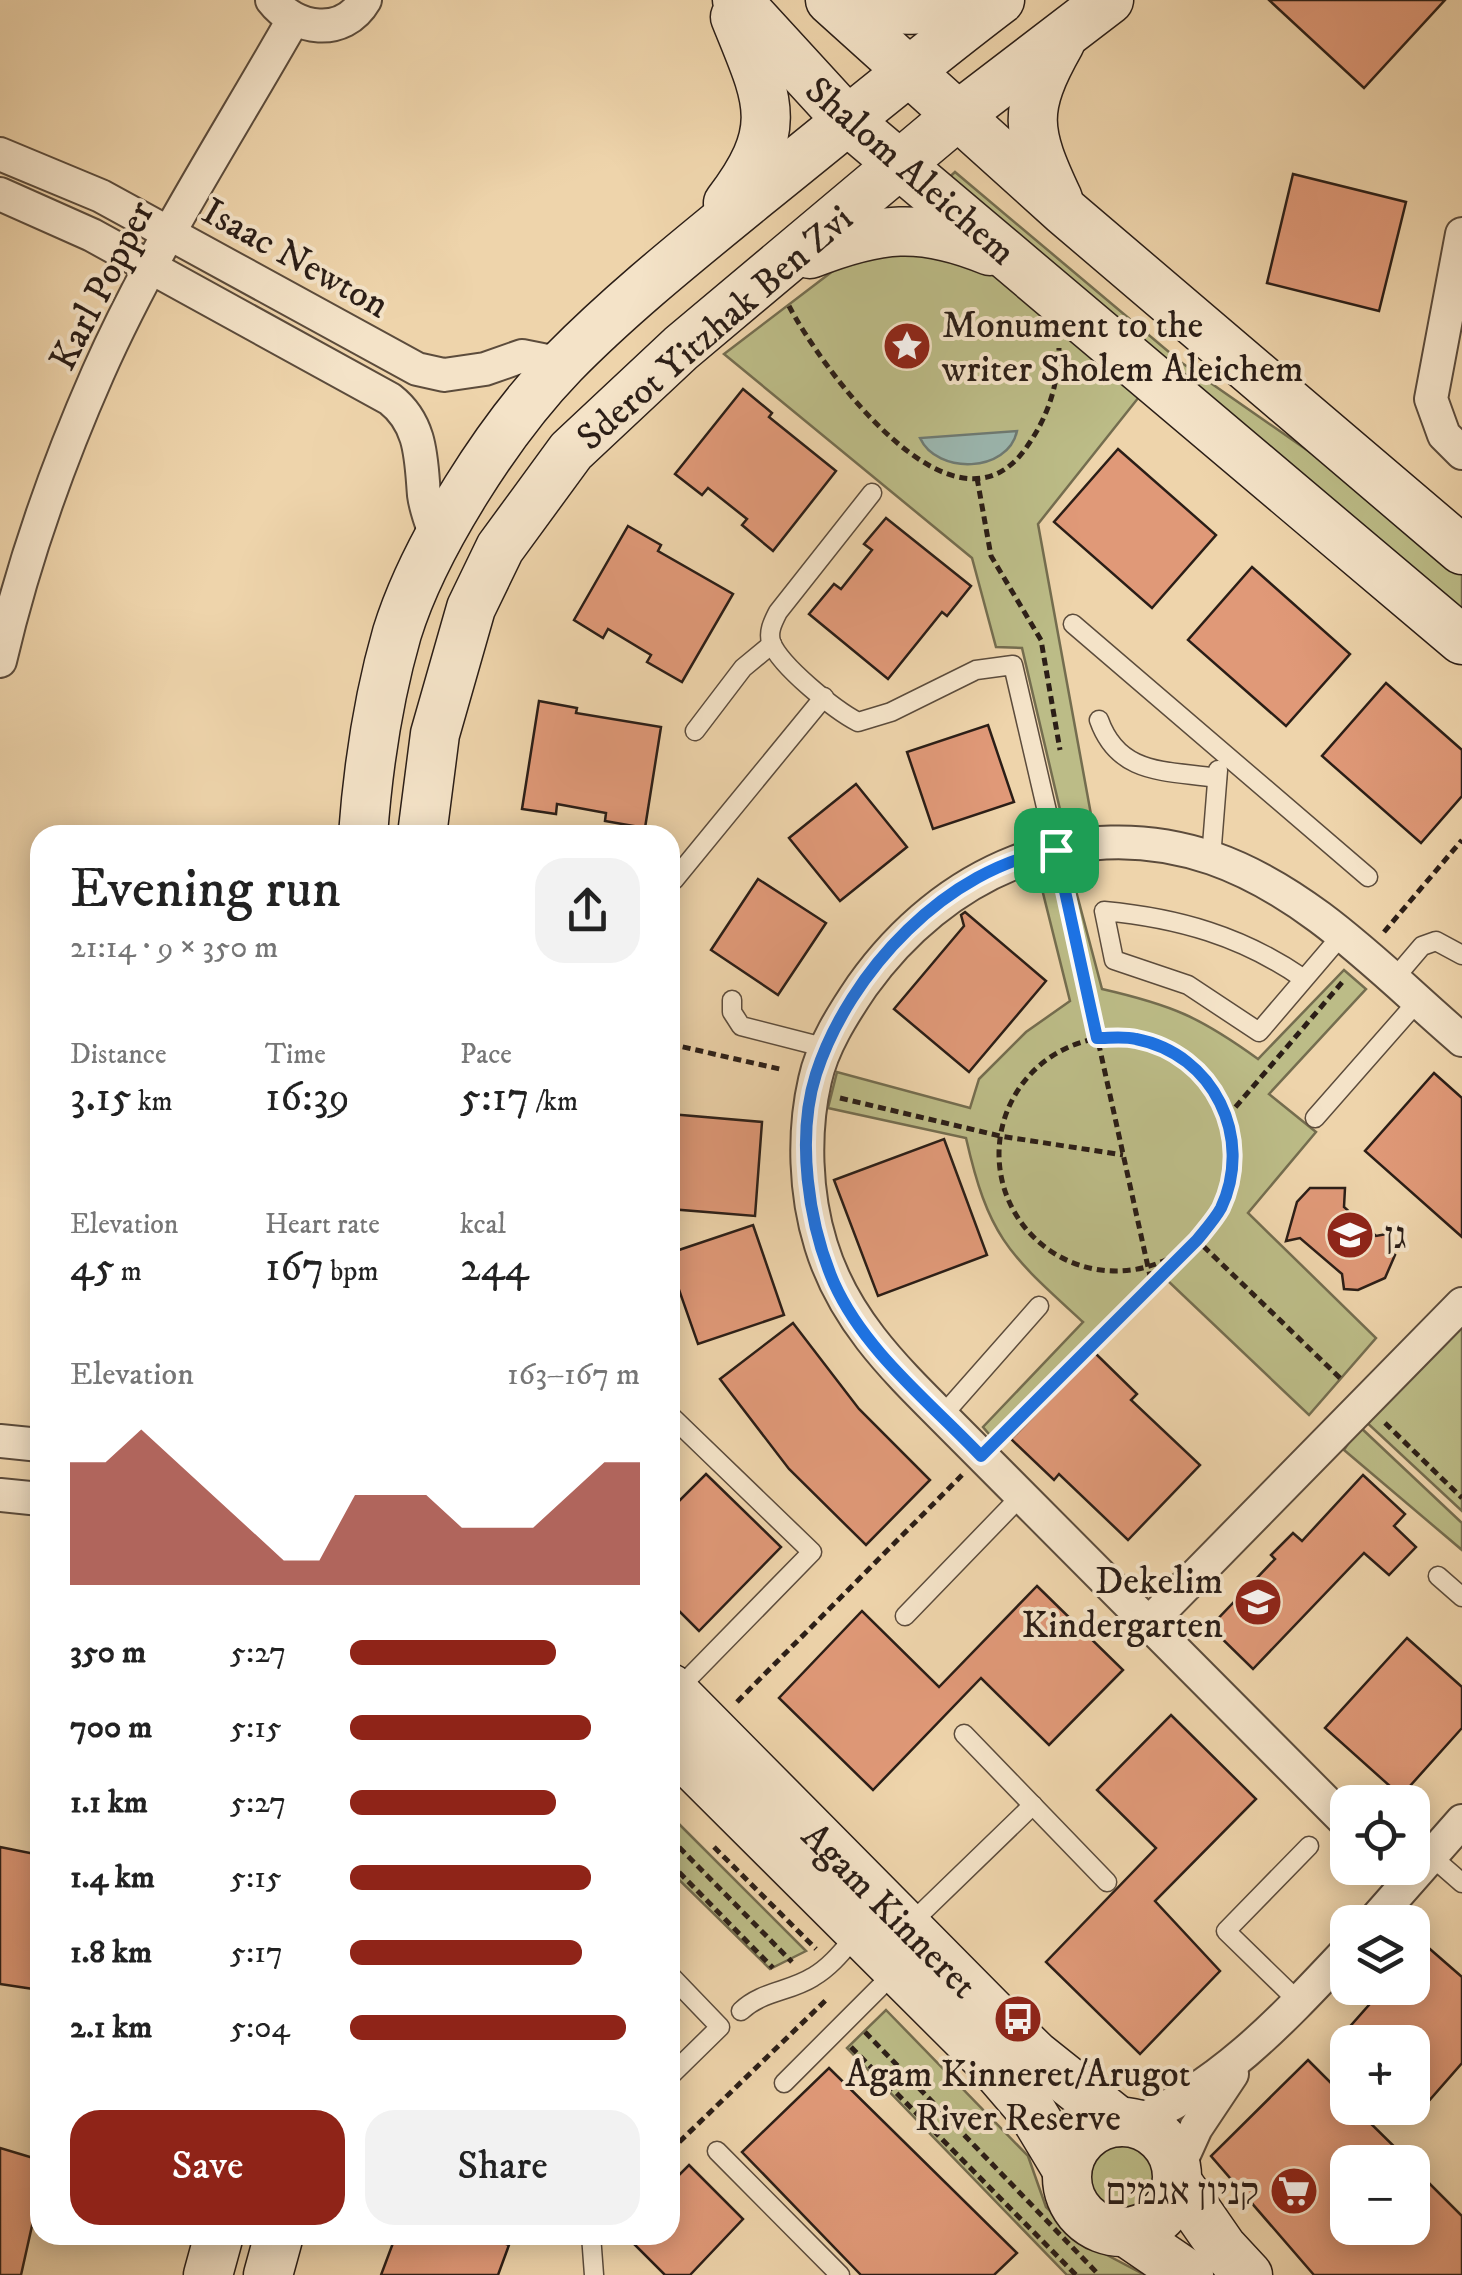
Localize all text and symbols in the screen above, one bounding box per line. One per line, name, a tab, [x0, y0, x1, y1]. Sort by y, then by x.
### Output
street label: Shalom Aleichem	[794, 67, 1025, 276]
street label: Isaac Newton	[193, 188, 397, 330]
street label: Karl Popper	[40, 193, 166, 379]
street label: Sderot Yitzhak Ben Zvi	[567, 195, 863, 462]
place label: Monument to the writer Sholem Aleichem	[941, 302, 1303, 394]
place icon: Monument to the writer Sholem Aleichem	[881, 320, 933, 372]
pin	[1014, 808, 1099, 893]
icon: arrive	[1029, 823, 1084, 878]
text: Evening run	[70, 856, 341, 925]
button: share	[535, 858, 640, 963]
text: 21:14 · 9 × 350 m	[70, 928, 278, 968]
text: Distance	[70, 1037, 166, 1072]
text: Time	[265, 1037, 326, 1072]
text: Pace	[460, 1037, 512, 1072]
text: 3.15	[70, 1072, 132, 1124]
text: 16:39	[265, 1072, 350, 1124]
text: 5:17	[460, 1072, 529, 1124]
text: km	[132, 1084, 173, 1119]
text: /km	[529, 1084, 578, 1119]
text: Elevation	[70, 1207, 178, 1242]
text: Heart rate	[265, 1207, 380, 1242]
text: kcal	[460, 1207, 506, 1242]
school or university icon: גן	[1324, 1209, 1376, 1261]
place label: גן	[1385, 1213, 1407, 1261]
text: 45	[70, 1242, 115, 1294]
text: 167	[265, 1242, 324, 1294]
text: 244	[460, 1242, 529, 1294]
text: m	[115, 1254, 142, 1289]
text: bpm	[324, 1254, 378, 1289]
text: Elevation	[70, 1355, 194, 1395]
text: 163–167 m	[507, 1355, 640, 1395]
place label: Dekelim Kindergarten	[1021, 1558, 1223, 1650]
school or university icon: Dekelim Kindergarten	[1232, 1576, 1284, 1628]
text: 350 m	[70, 1633, 146, 1673]
text: 5:27	[230, 1633, 286, 1673]
text: 700 m	[70, 1708, 152, 1748]
text: 5:15	[230, 1708, 282, 1748]
text: 1.1 km	[70, 1783, 148, 1823]
text: 5:27	[230, 1783, 286, 1823]
map controls	[1330, 1785, 1430, 2245]
button: locate	[1330, 1785, 1430, 1885]
street label: Agam Kinneret	[791, 1813, 987, 2009]
text: 1.4 km	[70, 1858, 155, 1898]
text: 5:15	[230, 1858, 282, 1898]
button: layers	[1330, 1905, 1430, 2005]
text: 1.8 km	[70, 1933, 152, 1973]
text: 5:17	[230, 1933, 283, 1973]
bus stop icon: Agam Kinneret/Arugot River Reserve	[992, 1993, 1044, 2045]
text: 2.1 km	[70, 2008, 152, 2048]
text: 5:04	[230, 2008, 290, 2048]
button: +	[1330, 2025, 1430, 2125]
place label: Agam Kinneret/Arugot River Reserve	[845, 2051, 1191, 2143]
button: Save	[70, 2110, 345, 2225]
button: Share	[365, 2110, 640, 2225]
button: −	[1330, 2145, 1430, 2245]
supermarket icon: קניון אגמים	[1268, 2165, 1320, 2217]
place label: קניון אגמים	[1106, 2169, 1259, 2217]

